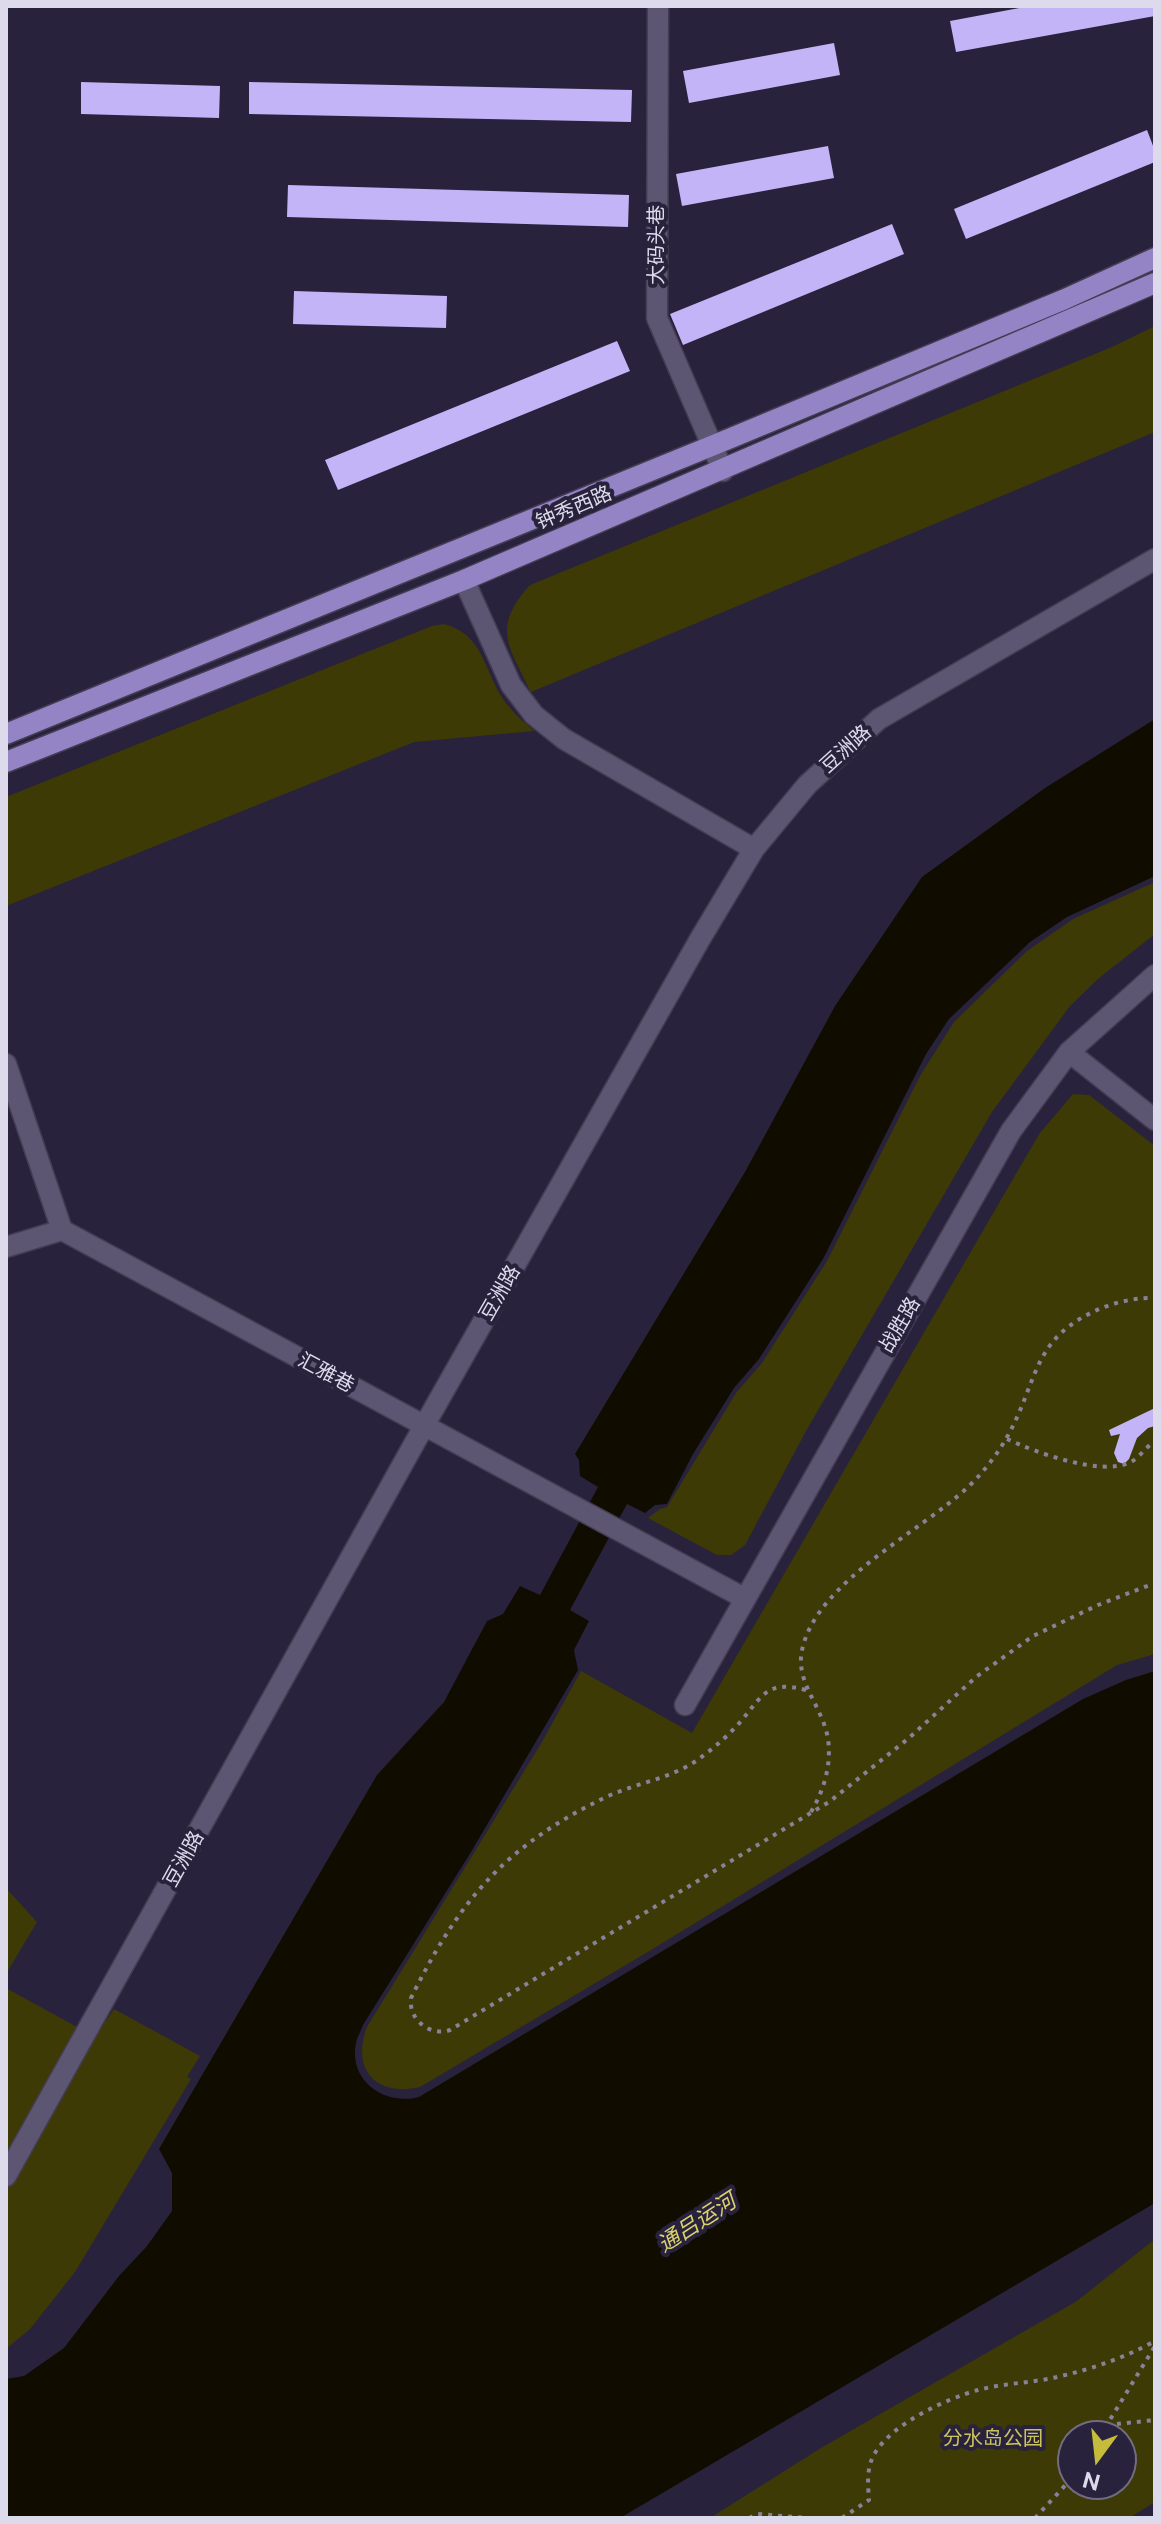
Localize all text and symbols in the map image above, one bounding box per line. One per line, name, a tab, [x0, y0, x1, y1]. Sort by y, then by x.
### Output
street label: 大码头巷	[645, 205, 669, 285]
street label: 钟秀西路	[532, 481, 616, 535]
street label: 豆洲路	[816, 720, 876, 778]
street label: 豆洲路	[475, 1261, 525, 1325]
street label: 战胜路	[875, 1293, 925, 1357]
street label: 汇雅巷	[294, 1348, 358, 1398]
street label: 豆洲路	[159, 1827, 209, 1891]
water label: 通吕运河	[653, 2188, 741, 2258]
north arrow	[1057, 2420, 1137, 2500]
park label: 分水岛公园	[943, 2427, 1043, 2451]
text: N	[1080, 2466, 1103, 2496]

